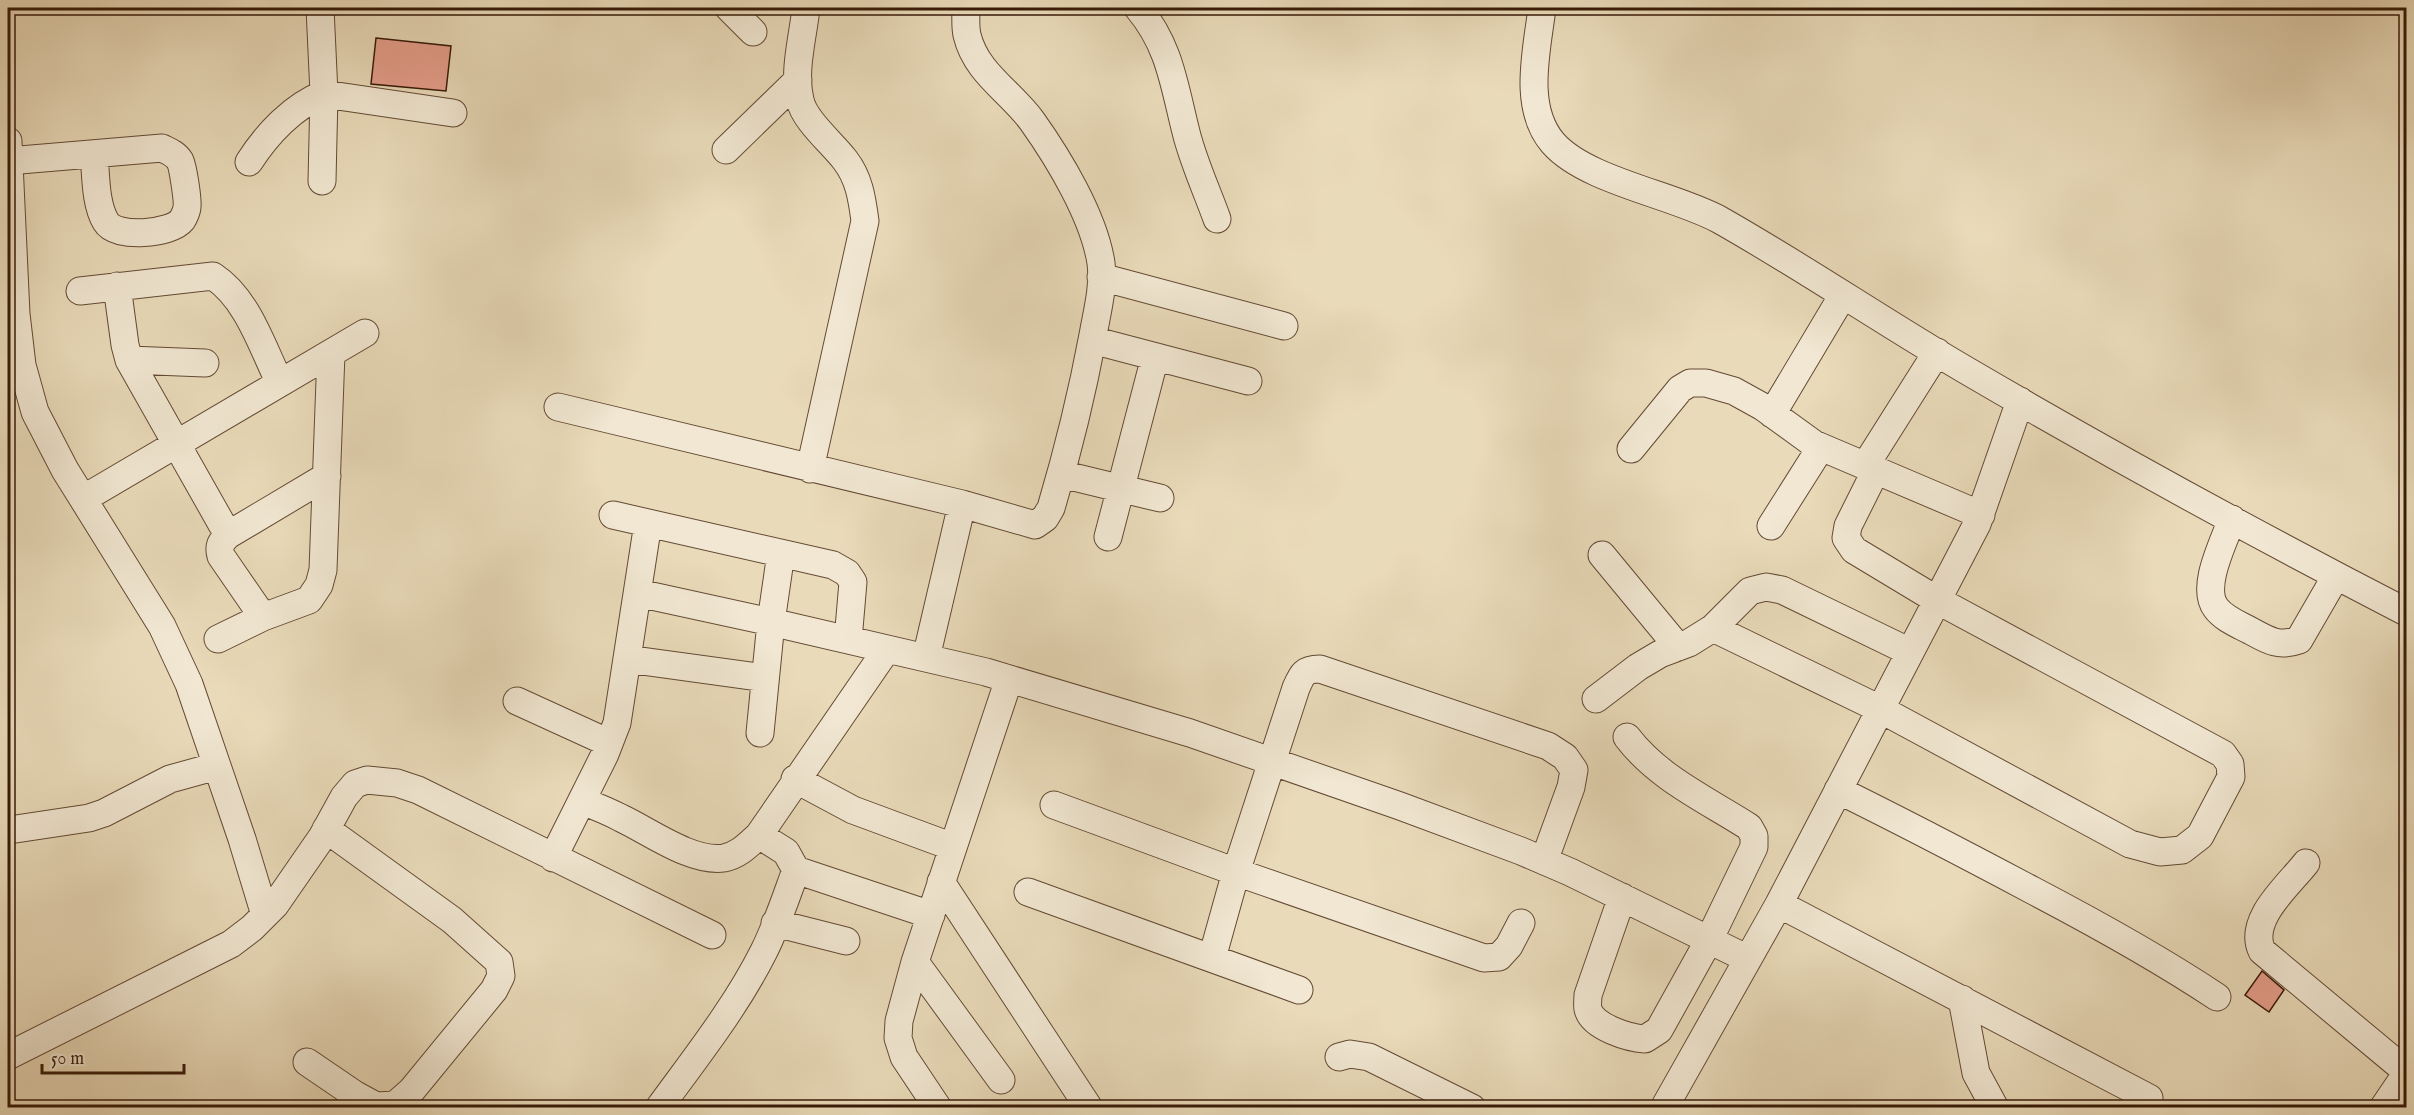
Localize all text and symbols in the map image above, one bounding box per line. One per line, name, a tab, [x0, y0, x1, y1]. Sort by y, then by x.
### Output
scale bar	[42, 1037, 184, 1075]
text: 50 m	[51, 1048, 84, 1071]

